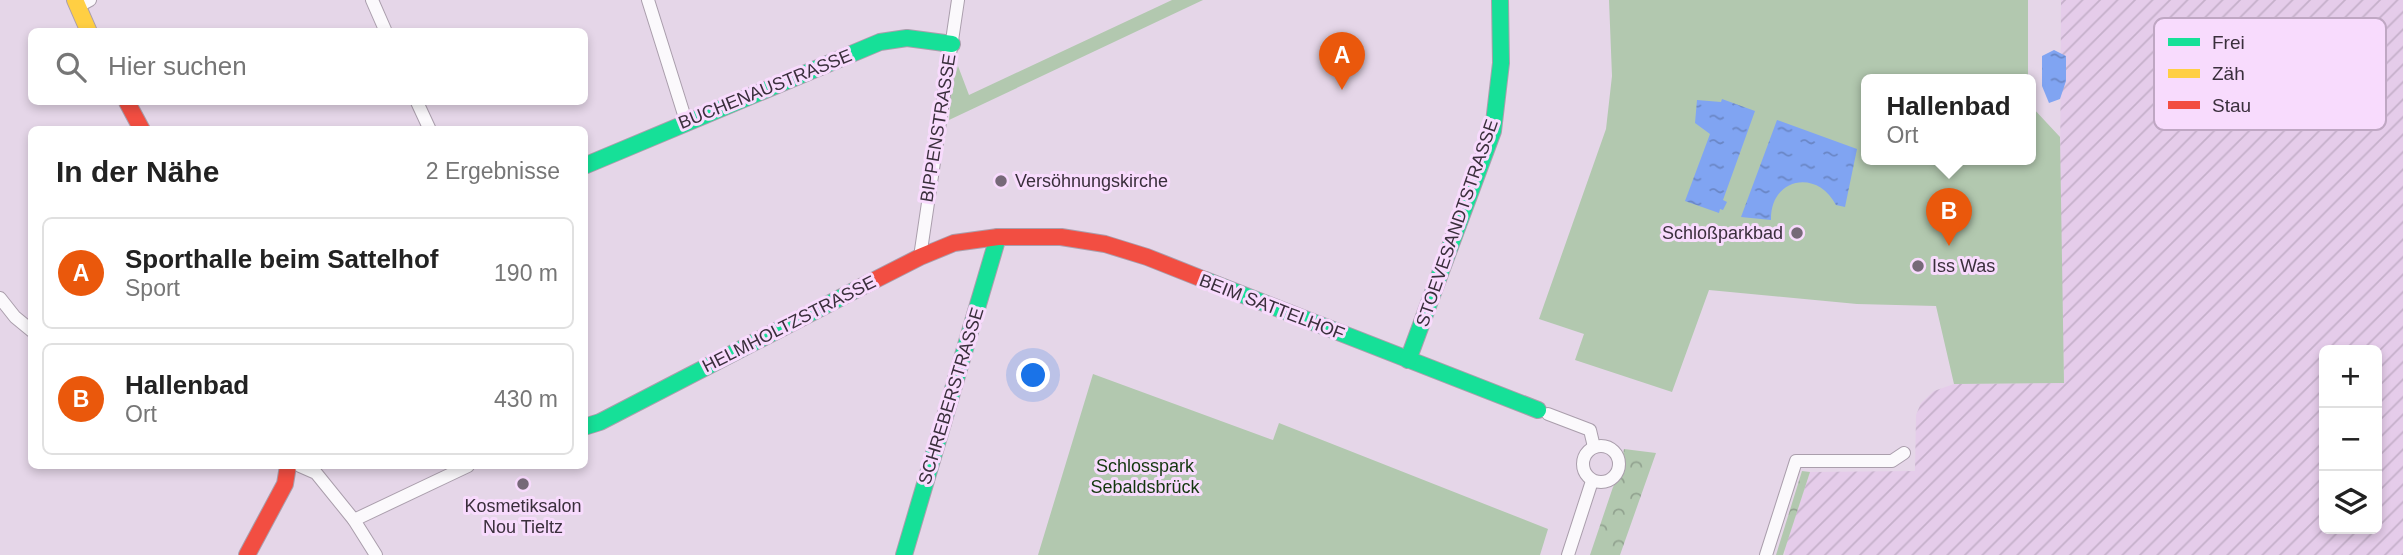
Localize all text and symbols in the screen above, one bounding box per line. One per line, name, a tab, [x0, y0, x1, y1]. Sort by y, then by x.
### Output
legend	[2154, 18, 2386, 130]
search box	[28, 28, 588, 105]
pin: A	[1319, 32, 1365, 90]
text: Frei	[2212, 32, 2245, 53]
street label: BUCHENAUSTRASSE	[675, 45, 855, 133]
icon: search	[52, 48, 90, 86]
text: Hier suchen	[108, 51, 247, 81]
street label: BIPPENSTRASSE	[916, 52, 960, 204]
text: Zäh	[2212, 63, 2245, 84]
popup	[1861, 74, 2036, 165]
text: Hallenbad	[1886, 91, 2011, 121]
text: Stau	[2212, 95, 2251, 116]
street label: STOEVESANDTSTRASSE	[1412, 117, 1502, 329]
text: Ort	[1886, 122, 1918, 148]
text: In der Nähe	[56, 155, 219, 188]
text: 2 Ergebnisse	[426, 158, 560, 184]
place label: Versöhnungskirche	[1015, 171, 1168, 191]
marker: Versöhnungskirche	[993, 173, 1009, 189]
pin: B	[1926, 188, 1972, 246]
place label: Schloßparkbad	[1662, 223, 1783, 243]
marker: Schloßparkbad	[1789, 225, 1805, 241]
text: Sporthalle beim Sattelhof	[125, 244, 439, 274]
place label: Iss Was	[1932, 256, 1995, 276]
marker: Iss Was	[1910, 258, 1926, 274]
text: A	[73, 260, 89, 286]
text: 190 m	[494, 260, 558, 286]
street label: BEIM SATTELHOF	[1197, 270, 1347, 344]
street label: HELMHOLTZSTRASSE	[699, 272, 879, 376]
text: Sport	[125, 275, 180, 301]
street label: SCHREBERSTRASSE	[915, 305, 987, 487]
map controls	[2319, 345, 2382, 534]
button: +	[2319, 345, 2382, 408]
your location	[1016, 358, 1050, 392]
text: Hallenbad	[125, 370, 249, 400]
text: B	[73, 386, 89, 412]
text: 430 m	[494, 386, 558, 412]
text: Ort	[125, 401, 157, 427]
button: −	[2319, 408, 2382, 471]
park label: Schlosspark Sebaldsbrück	[1090, 456, 1201, 497]
button: layers	[2319, 471, 2382, 534]
marker: Kosmetiksalon Nou Tieltz	[515, 476, 531, 492]
place label: Kosmetiksalon Nou Tieltz	[464, 496, 582, 537]

